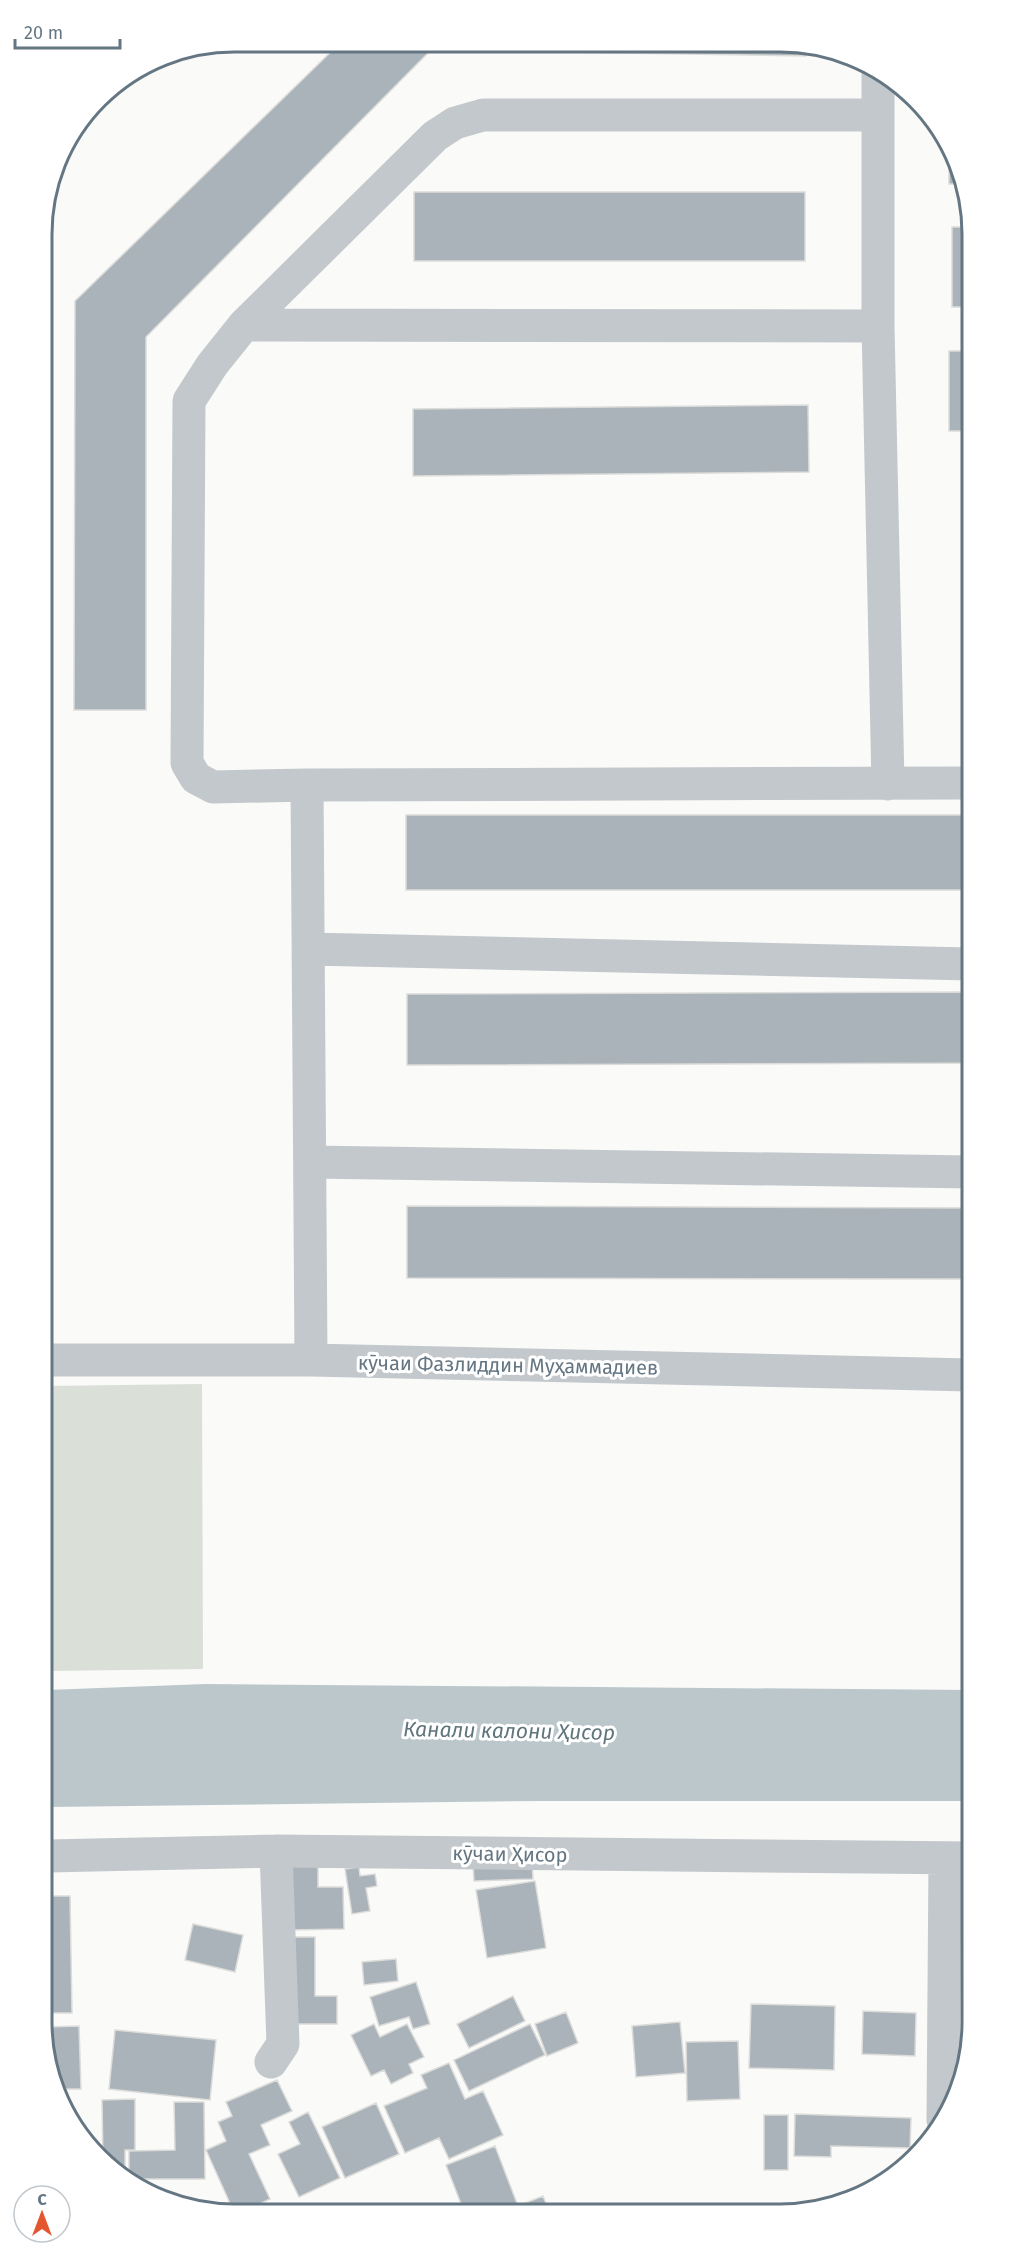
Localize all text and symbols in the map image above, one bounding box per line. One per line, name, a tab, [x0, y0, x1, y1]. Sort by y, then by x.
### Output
scale bar	[15, 12, 120, 50]
text: 20 m	[24, 22, 63, 44]
street label: кӯчаи Фазлиддин Муҳаммадиев	[358, 1350, 658, 1380]
water label: Канали калони Ҳисор	[403, 1716, 615, 1746]
street label: кӯчаи Ҳисор	[452, 1841, 568, 1867]
north arrow	[12, 2184, 72, 2244]
text: С	[37, 2190, 47, 2209]

